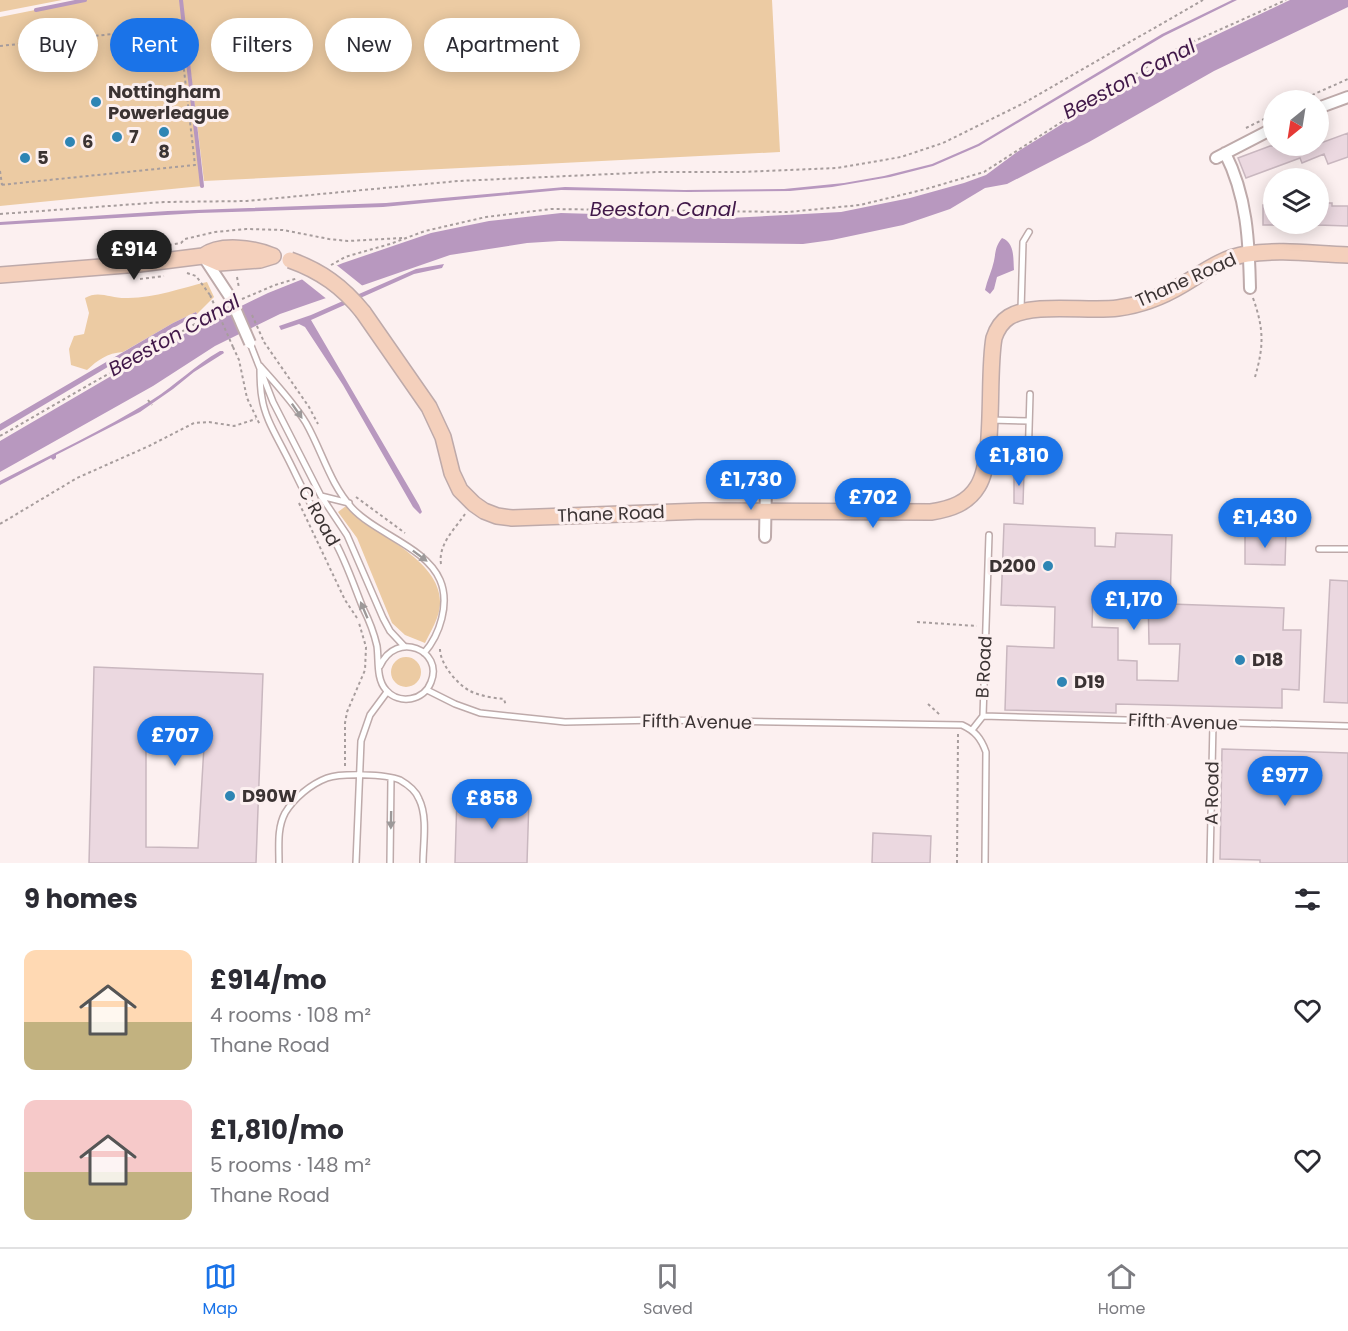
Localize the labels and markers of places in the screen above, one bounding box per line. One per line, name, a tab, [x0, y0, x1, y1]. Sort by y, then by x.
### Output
place label: Nottingham Powerleague	[108, 79, 229, 125]
marker: Nottingham Powerleague	[89, 95, 103, 109]
place label: 7	[129, 124, 139, 149]
marker: 8	[157, 125, 171, 139]
place label: 6	[82, 129, 93, 154]
marker: 7	[110, 130, 124, 144]
marker: 6	[63, 135, 77, 149]
place label: 8	[158, 139, 170, 164]
place label: 5	[37, 145, 49, 170]
marker: 5	[18, 151, 32, 165]
pin: £914	[98, 230, 170, 281]
pin: £1,810	[970, 436, 1068, 487]
pin: £1,730	[702, 460, 800, 511]
pin: £702	[837, 478, 909, 529]
pin: £1,430	[1216, 498, 1314, 549]
place label: D200	[989, 553, 1036, 578]
marker: D200	[1041, 559, 1055, 573]
pin: £1,170	[1085, 580, 1183, 631]
place label: D18	[1252, 647, 1284, 672]
marker: D18	[1233, 653, 1247, 667]
place label: D19	[1074, 669, 1105, 694]
marker: D19	[1055, 675, 1069, 689]
pin: £707	[139, 716, 211, 767]
pin: £977	[1249, 756, 1321, 807]
pin: £858	[456, 779, 528, 830]
place label: D90W	[242, 783, 297, 808]
marker: D90W	[223, 789, 237, 803]

